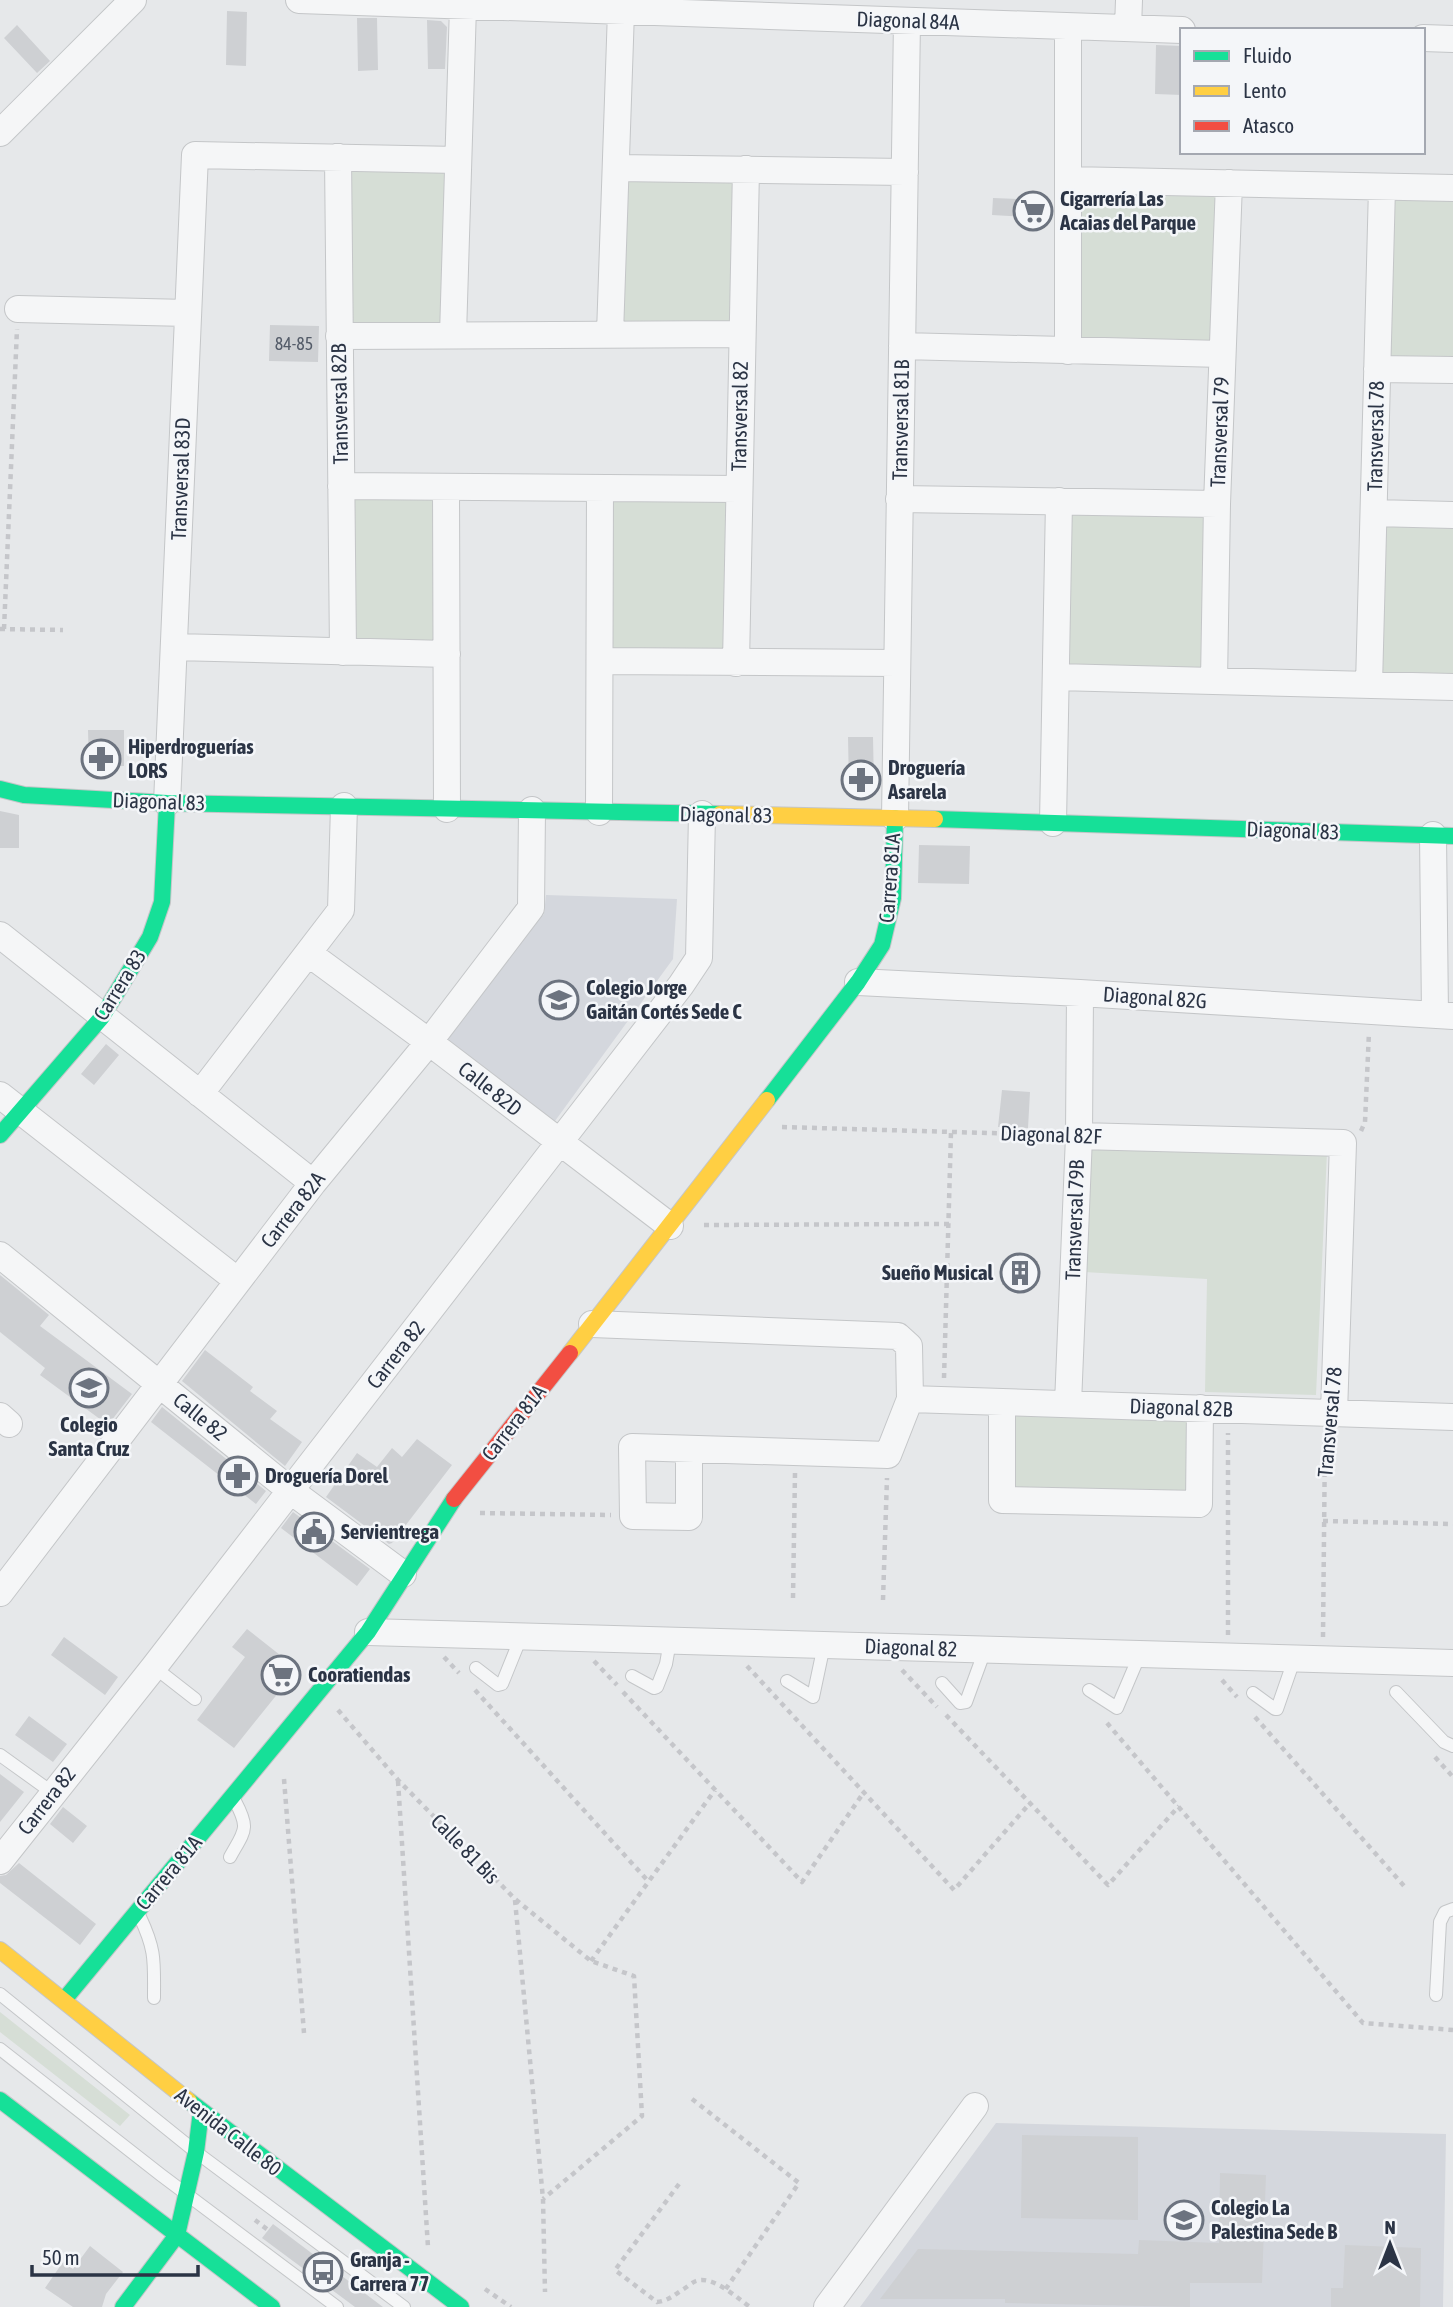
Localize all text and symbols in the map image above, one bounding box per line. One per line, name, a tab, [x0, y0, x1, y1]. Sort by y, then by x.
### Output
street label: Diagonal 84A	[856, 6, 961, 34]
legend	[1180, 28, 1425, 154]
text: Fluido	[1243, 43, 1292, 67]
text: Lento	[1243, 78, 1287, 102]
text: Atasco	[1243, 113, 1294, 137]
place label: Cigarrería Las Acaias del Parque	[1059, 186, 1196, 234]
supermarket icon: Cigarrería Las Acaias del Parque	[1012, 190, 1054, 232]
house number: 84-85	[275, 333, 313, 354]
street label: Transversal 82B	[326, 343, 352, 465]
street label: Transversal 81B	[887, 359, 913, 480]
street label: Transversal 82	[726, 360, 752, 472]
street label: Transversal 79	[1205, 376, 1233, 488]
street label: Transversal 78	[1362, 380, 1388, 492]
street label: Transversal 83D	[166, 417, 194, 541]
place label: Hiperdroguerías LORS	[128, 734, 254, 782]
pharmacy icon: Hiperdroguerías LORS	[80, 738, 122, 780]
place label: Droguería Asarela	[887, 755, 966, 803]
pharmacy icon: Droguería Asarela	[840, 759, 882, 801]
street label: Diagonal 83	[112, 787, 206, 815]
street label: Diagonal 83	[679, 801, 773, 827]
street label: Diagonal 83	[1246, 816, 1340, 844]
street label: Carrera 81A	[874, 832, 904, 923]
street label: Carrera 83	[88, 944, 150, 1024]
place label: Colegio Jorge Gaitán Cortés Sede C	[586, 975, 742, 1023]
school or university icon: Colegio Jorge Gaitán Cortés Sede C	[538, 979, 580, 1021]
street label: Diagonal 82G	[1102, 981, 1208, 1013]
street label: Calle 82D	[454, 1056, 527, 1120]
street label: Diagonal 82F	[1000, 1120, 1103, 1148]
street label: Transversal 79B	[1060, 1159, 1088, 1281]
street label: Carrera 82A	[255, 1166, 330, 1252]
building icon: Sueño Musical	[999, 1252, 1041, 1294]
place label: Sueño Musical	[882, 1260, 993, 1284]
street label: Carrera 82	[361, 1316, 429, 1393]
street label: Transversal 78	[1312, 1366, 1346, 1478]
school or university icon: Colegio Santa Cruz	[68, 1367, 110, 1409]
street label: Carrera 81A	[476, 1379, 551, 1465]
street label: Calle 82	[169, 1387, 232, 1445]
street label: Diagonal 82B	[1129, 1393, 1233, 1421]
place label: Colegio Santa Cruz	[49, 1412, 130, 1460]
pharmacy icon: Droguería Dorel	[217, 1455, 259, 1497]
place label: Droguería Dorel	[265, 1463, 389, 1487]
public building icon: Servientrega	[293, 1511, 335, 1553]
place label: Servientrega	[341, 1519, 439, 1543]
street label: Diagonal 82	[864, 1633, 958, 1661]
supermarket icon: Cooratiendas	[260, 1654, 302, 1696]
place label: Cooratiendas	[308, 1662, 411, 1686]
street label: Carrera 82	[12, 1762, 80, 1839]
street label: Calle 81 Bis	[427, 1809, 505, 1888]
street label: Carrera 81A	[130, 1830, 207, 1914]
street label: Avenida Calle 80	[171, 2082, 287, 2180]
place label: Colegio La Palestina Sede B	[1211, 2195, 1337, 2243]
school or university icon: Colegio La Palestina Sede B	[1163, 2199, 1205, 2241]
north arrow	[1355, 2209, 1425, 2279]
text: N	[1384, 2216, 1396, 2238]
scale bar	[32, 2234, 198, 2278]
text: 50 m	[42, 2245, 80, 2269]
place label: Granja - Carrera 77	[350, 2247, 429, 2295]
bus stop icon: Granja - Carrera 77	[302, 2251, 344, 2293]

